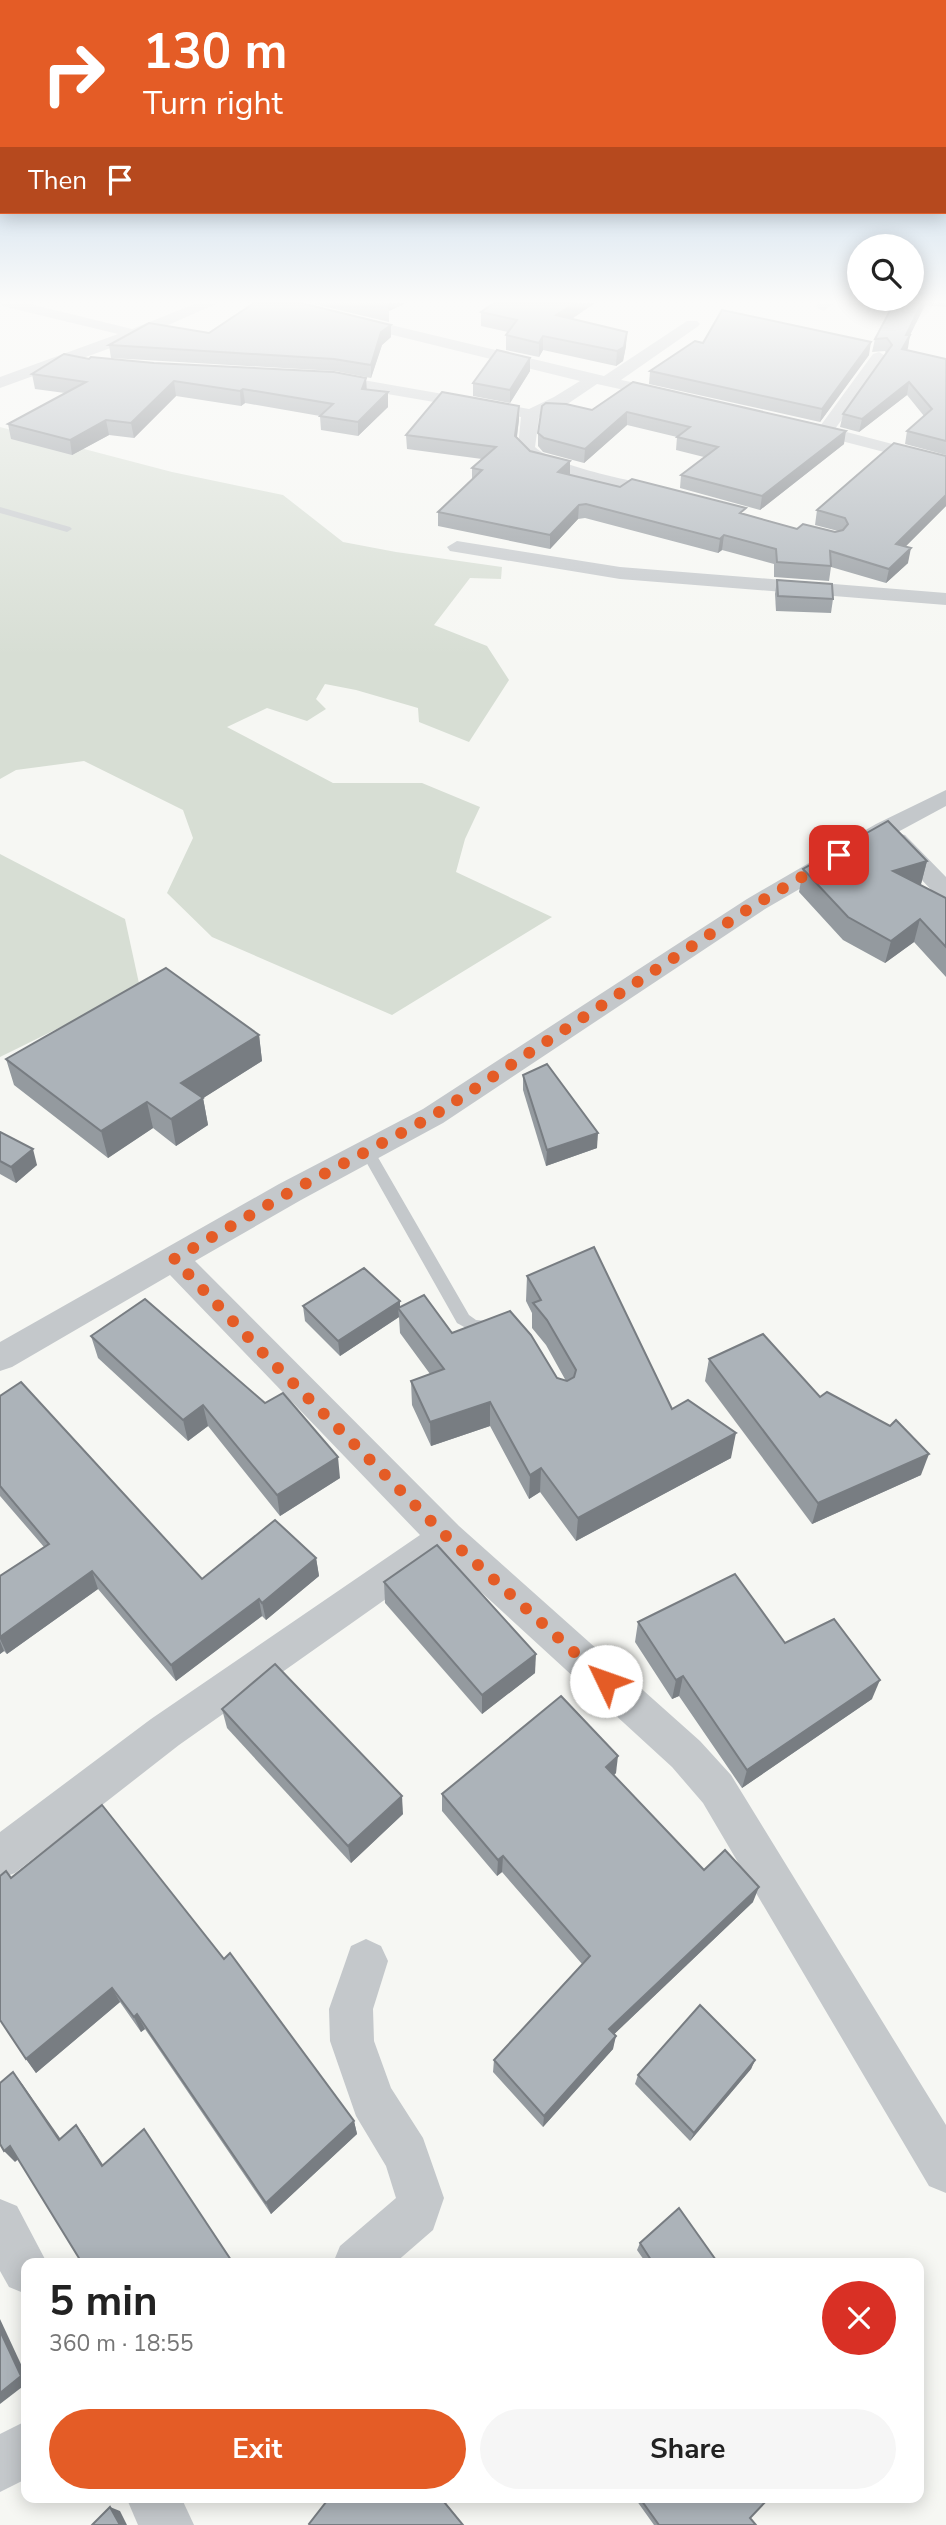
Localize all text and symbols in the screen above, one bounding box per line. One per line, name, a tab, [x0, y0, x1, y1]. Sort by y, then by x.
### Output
text: 130 m	[143, 18, 287, 85]
icon: right	[28, 28, 119, 119]
text: Turn right	[143, 82, 283, 125]
icon: arrive	[101, 161, 139, 199]
text: Then	[28, 163, 87, 198]
map controls	[847, 234, 924, 311]
button: search	[847, 234, 924, 311]
pin	[809, 825, 869, 885]
icon: arrive	[820, 836, 858, 874]
position arrow	[569, 1644, 643, 1718]
text: 5 min	[49, 2273, 158, 2330]
button: close	[822, 2281, 896, 2355]
text: 360 m · 18:55	[49, 2328, 194, 2359]
button: Exit	[49, 2409, 466, 2489]
button: Share	[480, 2409, 896, 2489]

